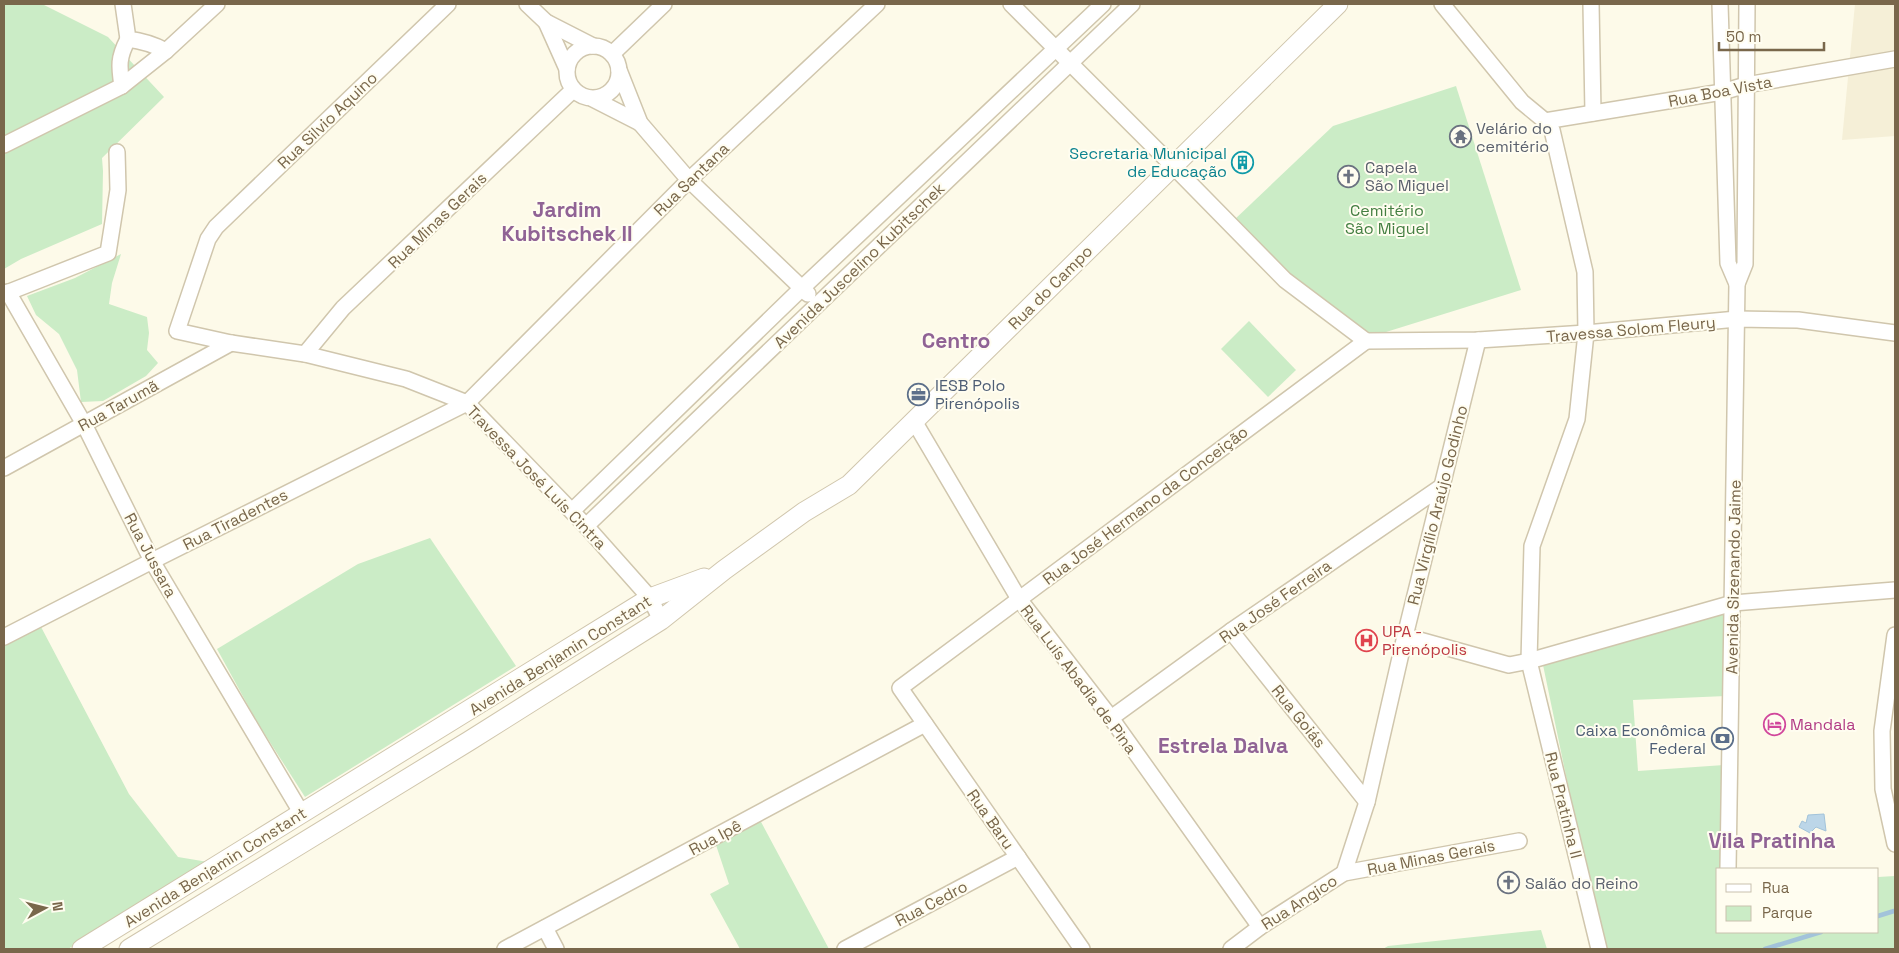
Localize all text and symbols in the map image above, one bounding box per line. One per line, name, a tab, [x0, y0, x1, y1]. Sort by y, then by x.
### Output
scale bar	[1719, 20, 1824, 52]
text: 50 m	[1726, 27, 1761, 46]
street label: Rua Silvio Aquino	[273, 67, 382, 173]
street label: Rua Boa Vista	[1666, 71, 1774, 112]
place label: Velário do cemitério	[1476, 118, 1552, 157]
temple icon: Velário do cemitério	[1448, 125, 1472, 149]
street label: Rua Santana	[649, 138, 734, 221]
place label: Secretaria Municipal de Educação	[1069, 143, 1227, 182]
building icon: Secretaria Municipal de Educação	[1231, 150, 1255, 174]
place label: Capela São Miguel	[1365, 157, 1449, 196]
church icon: Capela São Miguel	[1337, 164, 1361, 188]
street label: Rua Minas Gerais	[383, 168, 491, 273]
street label: Avenida Juscelino Kubitschek	[769, 178, 950, 353]
district label: Jardim Kubitschek II	[501, 196, 633, 247]
park label: Cemitério São Miguel	[1345, 200, 1429, 239]
street label: Rua do Campo	[1004, 241, 1097, 334]
street label: Travessa Solom Fleury	[1546, 312, 1716, 347]
district label: Centro	[922, 327, 990, 354]
street label: Rua Tarumã	[74, 375, 162, 436]
place label: IESB Polo Pirenópolis	[935, 375, 1020, 414]
office icon: IESB Polo Pirenópolis	[907, 382, 931, 406]
street label: Travessa José Luís Cintra	[462, 401, 611, 554]
street label: Rua Virgílio Araújo Godinho	[1402, 403, 1472, 607]
street label: Rua José Hermano da Conceição	[1038, 421, 1252, 590]
street label: Avenida Sizenando Jaime	[1721, 479, 1746, 675]
street label: Rua Tiradentes	[179, 484, 291, 555]
street label: Rua Jussara	[119, 509, 182, 601]
street label: Rua José Ferreira	[1215, 555, 1336, 648]
street label: Avenida Benjamin Constant	[465, 591, 655, 720]
street label: Rua Luís Abadia de Pina	[1016, 601, 1142, 758]
place label: UPA - Pirenópolis	[1382, 621, 1467, 660]
hospital icon: UPA - Pirenópolis	[1354, 628, 1378, 652]
street label: Rua Goiás	[1267, 681, 1330, 752]
hotel icon: Mandala	[1762, 712, 1786, 736]
place label: Mandala	[1790, 714, 1855, 735]
place label: Caixa Econômica Federal	[1575, 720, 1706, 759]
bank icon: Caixa Econômica Federal	[1710, 727, 1734, 751]
district label: Estrela Dalva	[1158, 732, 1288, 759]
street label: Rua Pratinha II	[1540, 750, 1587, 861]
street label: Rua Baru	[962, 785, 1019, 853]
street label: Avenida Benjamin Constant	[120, 803, 310, 932]
street label: Rua Ipê	[685, 815, 745, 860]
district label: Vila Pratinha	[1709, 827, 1835, 854]
street label: Rua Minas Gerais	[1365, 835, 1497, 880]
legend	[1716, 868, 1879, 933]
street label: Rua Angico	[1257, 870, 1341, 935]
church icon: Salão do Reino	[1497, 871, 1521, 895]
place label: Salão do Reino	[1525, 873, 1638, 894]
street label: Rua Cedro	[891, 876, 971, 931]
text: Rua	[1762, 878, 1790, 897]
north arrow	[20, 883, 70, 933]
text: N	[48, 901, 67, 912]
text: Parque	[1762, 903, 1813, 922]

